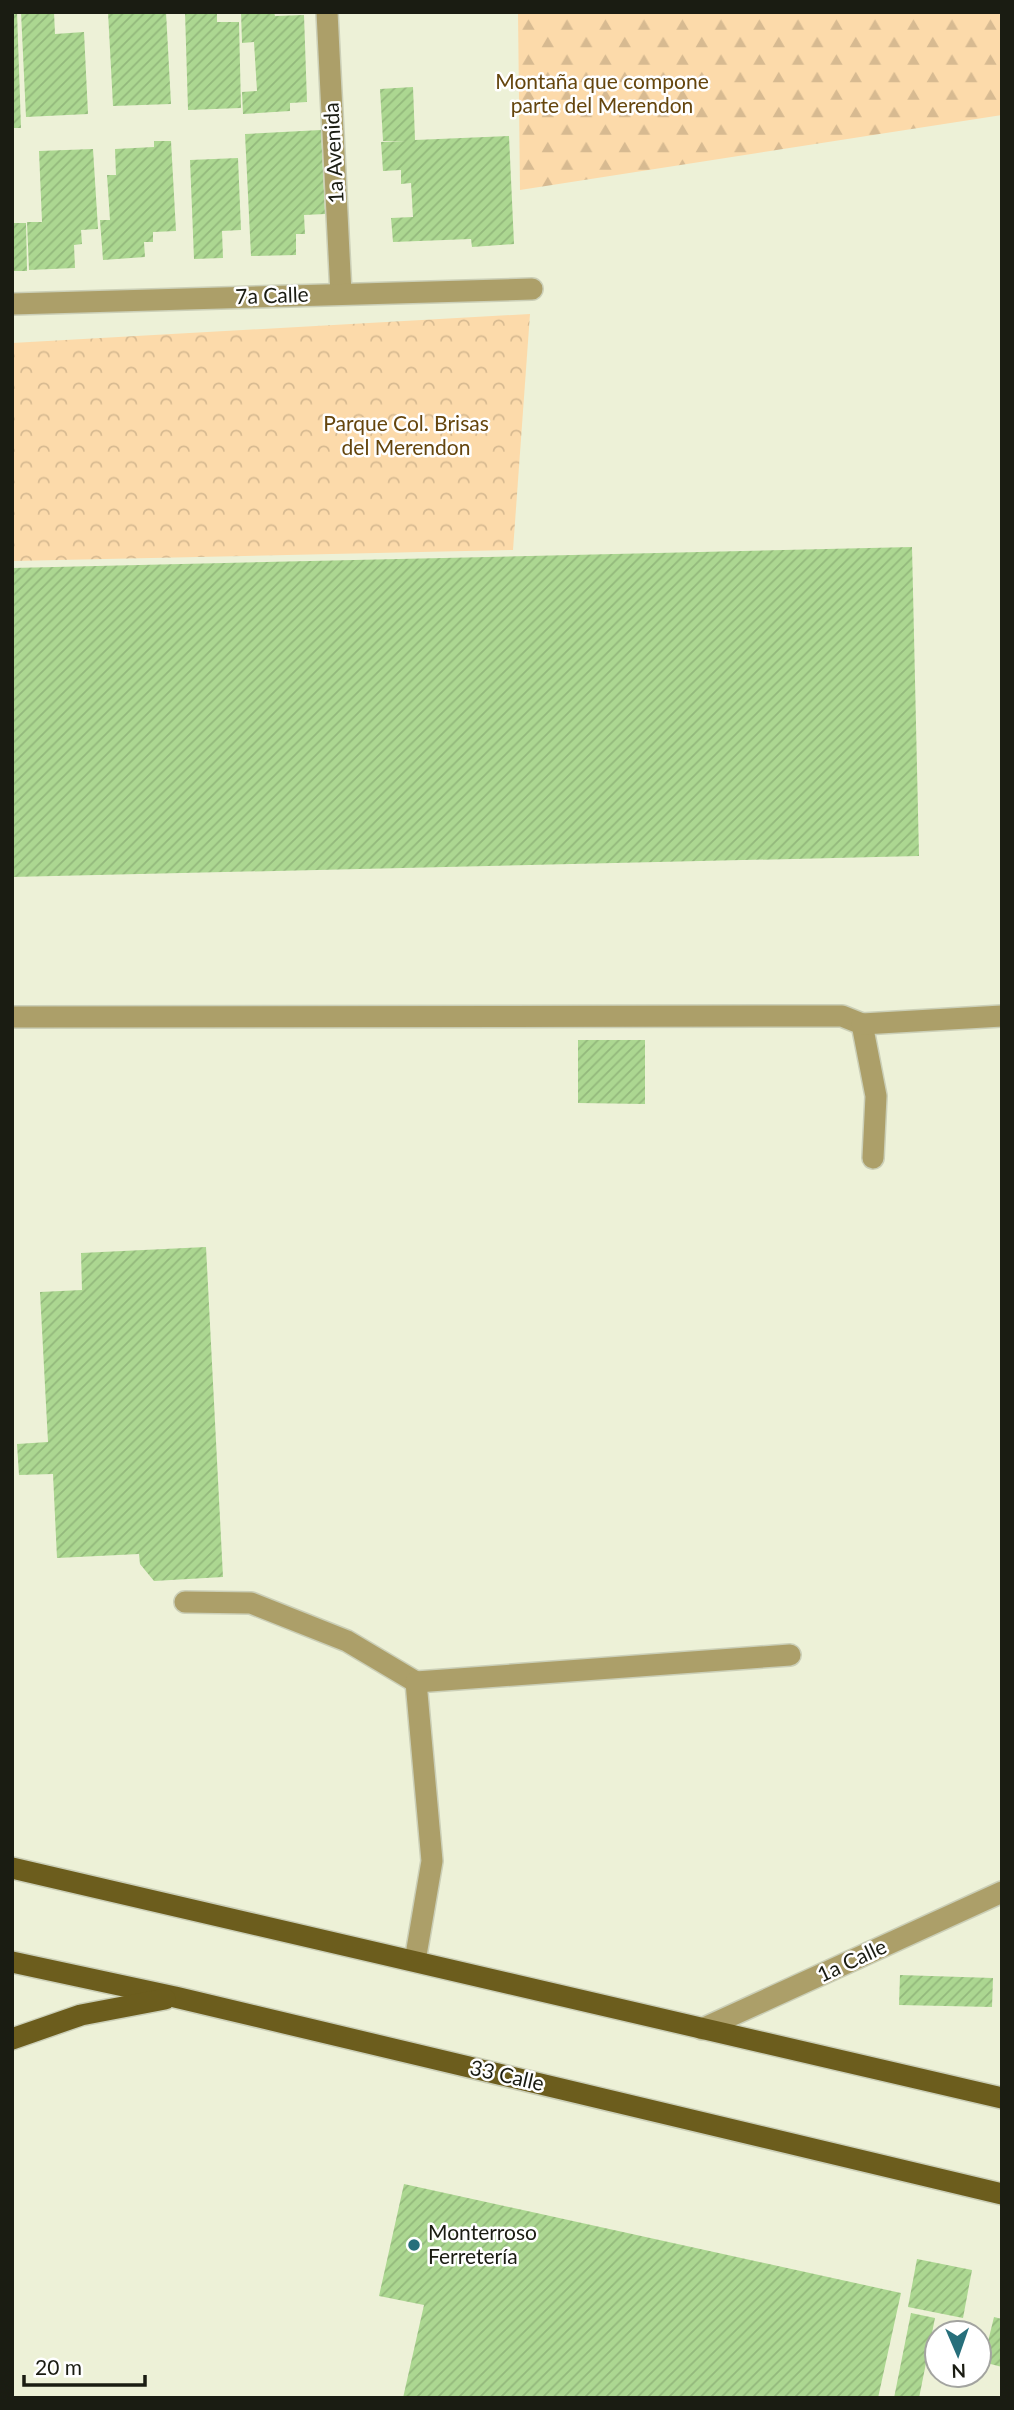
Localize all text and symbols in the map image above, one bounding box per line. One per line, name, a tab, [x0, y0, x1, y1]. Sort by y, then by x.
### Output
park label: Montaña que compone parte del Merendon	[495, 68, 709, 117]
street label: 1a Avenida	[317, 102, 348, 204]
street label: 7a Calle	[235, 281, 309, 308]
park label: Parque Col. Brisas del Merendon	[323, 410, 489, 459]
street label: 1a Calle	[813, 1933, 890, 1986]
street label: 33 Calle	[468, 2054, 547, 2095]
place label: Monterroso Ferretería	[428, 2219, 537, 2268]
marker: Monterroso Ferretería	[406, 2237, 422, 2253]
north arrow	[923, 2319, 993, 2389]
scale bar	[24, 2344, 145, 2388]
text: 20 m	[35, 2354, 82, 2379]
text: N	[951, 2360, 966, 2383]

